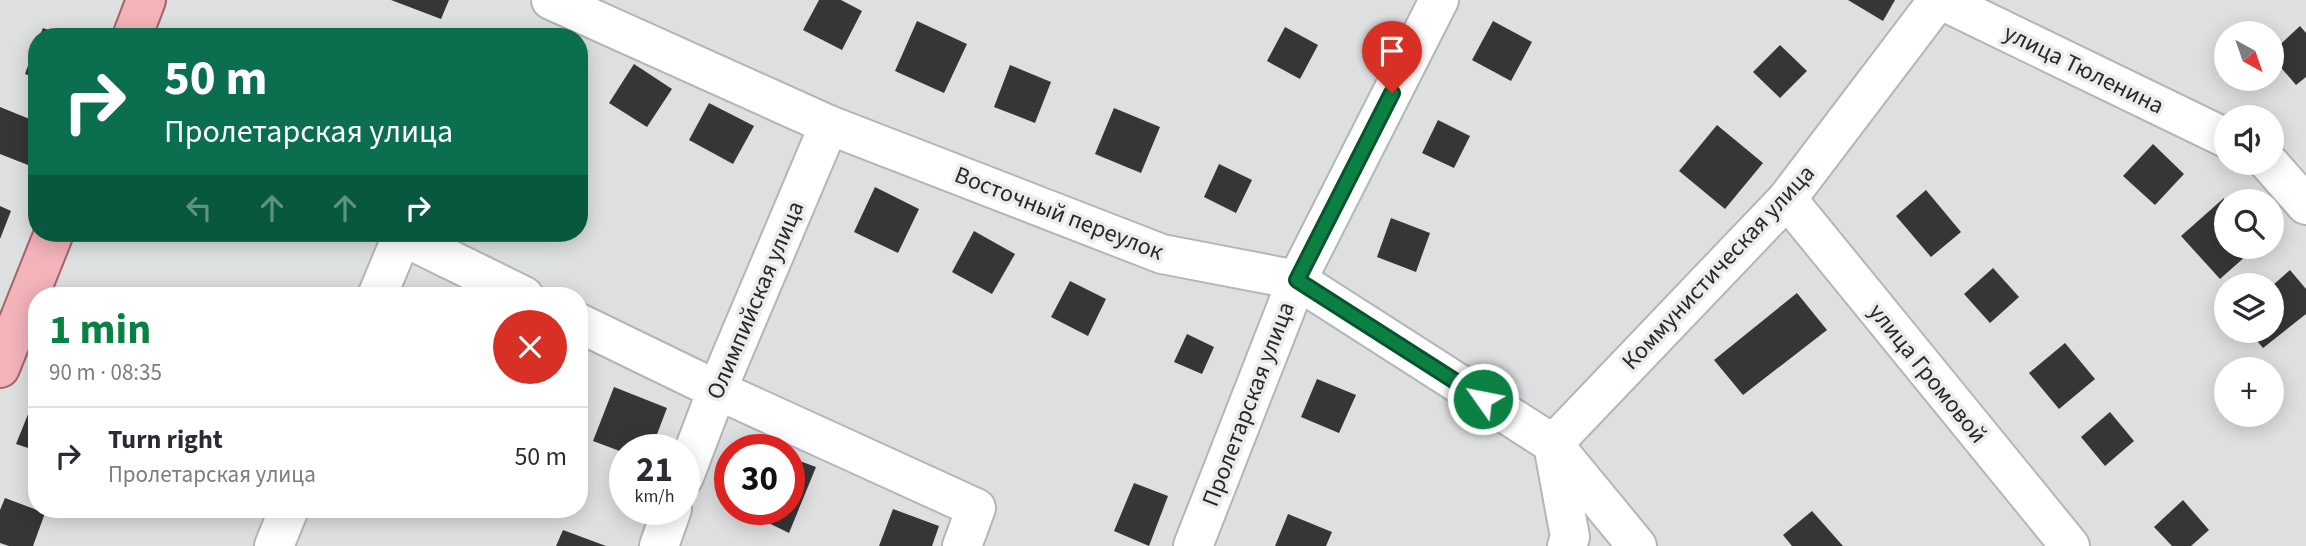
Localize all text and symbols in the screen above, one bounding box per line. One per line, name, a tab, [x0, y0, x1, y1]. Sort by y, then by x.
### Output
street label: улица Тюленина	[1998, 15, 2170, 123]
pin	[1362, 21, 1422, 93]
north arrow	[2214, 21, 2284, 91]
map controls	[2214, 21, 2284, 427]
icon: arrive	[1373, 32, 1411, 70]
text: 50 m	[164, 44, 268, 114]
icon: right	[49, 56, 140, 147]
button: sound	[2214, 105, 2284, 175]
text: Пролетарская улица	[164, 109, 453, 155]
street label: Коммунистическая улица	[1614, 157, 1823, 378]
street label: Восточный переулок	[949, 158, 1168, 269]
icon: left	[180, 189, 218, 227]
icon: ahead	[253, 189, 291, 227]
icon: ahead	[326, 189, 364, 227]
icon: right	[399, 189, 437, 227]
button: search	[2214, 189, 2284, 259]
street label: Олимпийская улица	[698, 196, 813, 405]
button: layers	[2214, 273, 2284, 343]
street label: улица Громовой	[1860, 296, 1995, 451]
street label: Пролетарская улица	[1193, 297, 1304, 512]
text: 1 min	[49, 300, 151, 360]
button: close	[493, 310, 567, 384]
text: 90 m · 08:35	[49, 356, 162, 389]
button: +	[2214, 357, 2284, 427]
position arrow	[1446, 362, 1520, 436]
text: Turn right	[108, 421, 223, 458]
speed limit sign: 30	[714, 434, 805, 525]
icon: right	[49, 437, 87, 475]
text: 50 m	[514, 438, 567, 475]
text: 21	[636, 445, 673, 495]
text: Пролетарская улица	[108, 458, 316, 491]
text: km/h	[635, 484, 674, 509]

